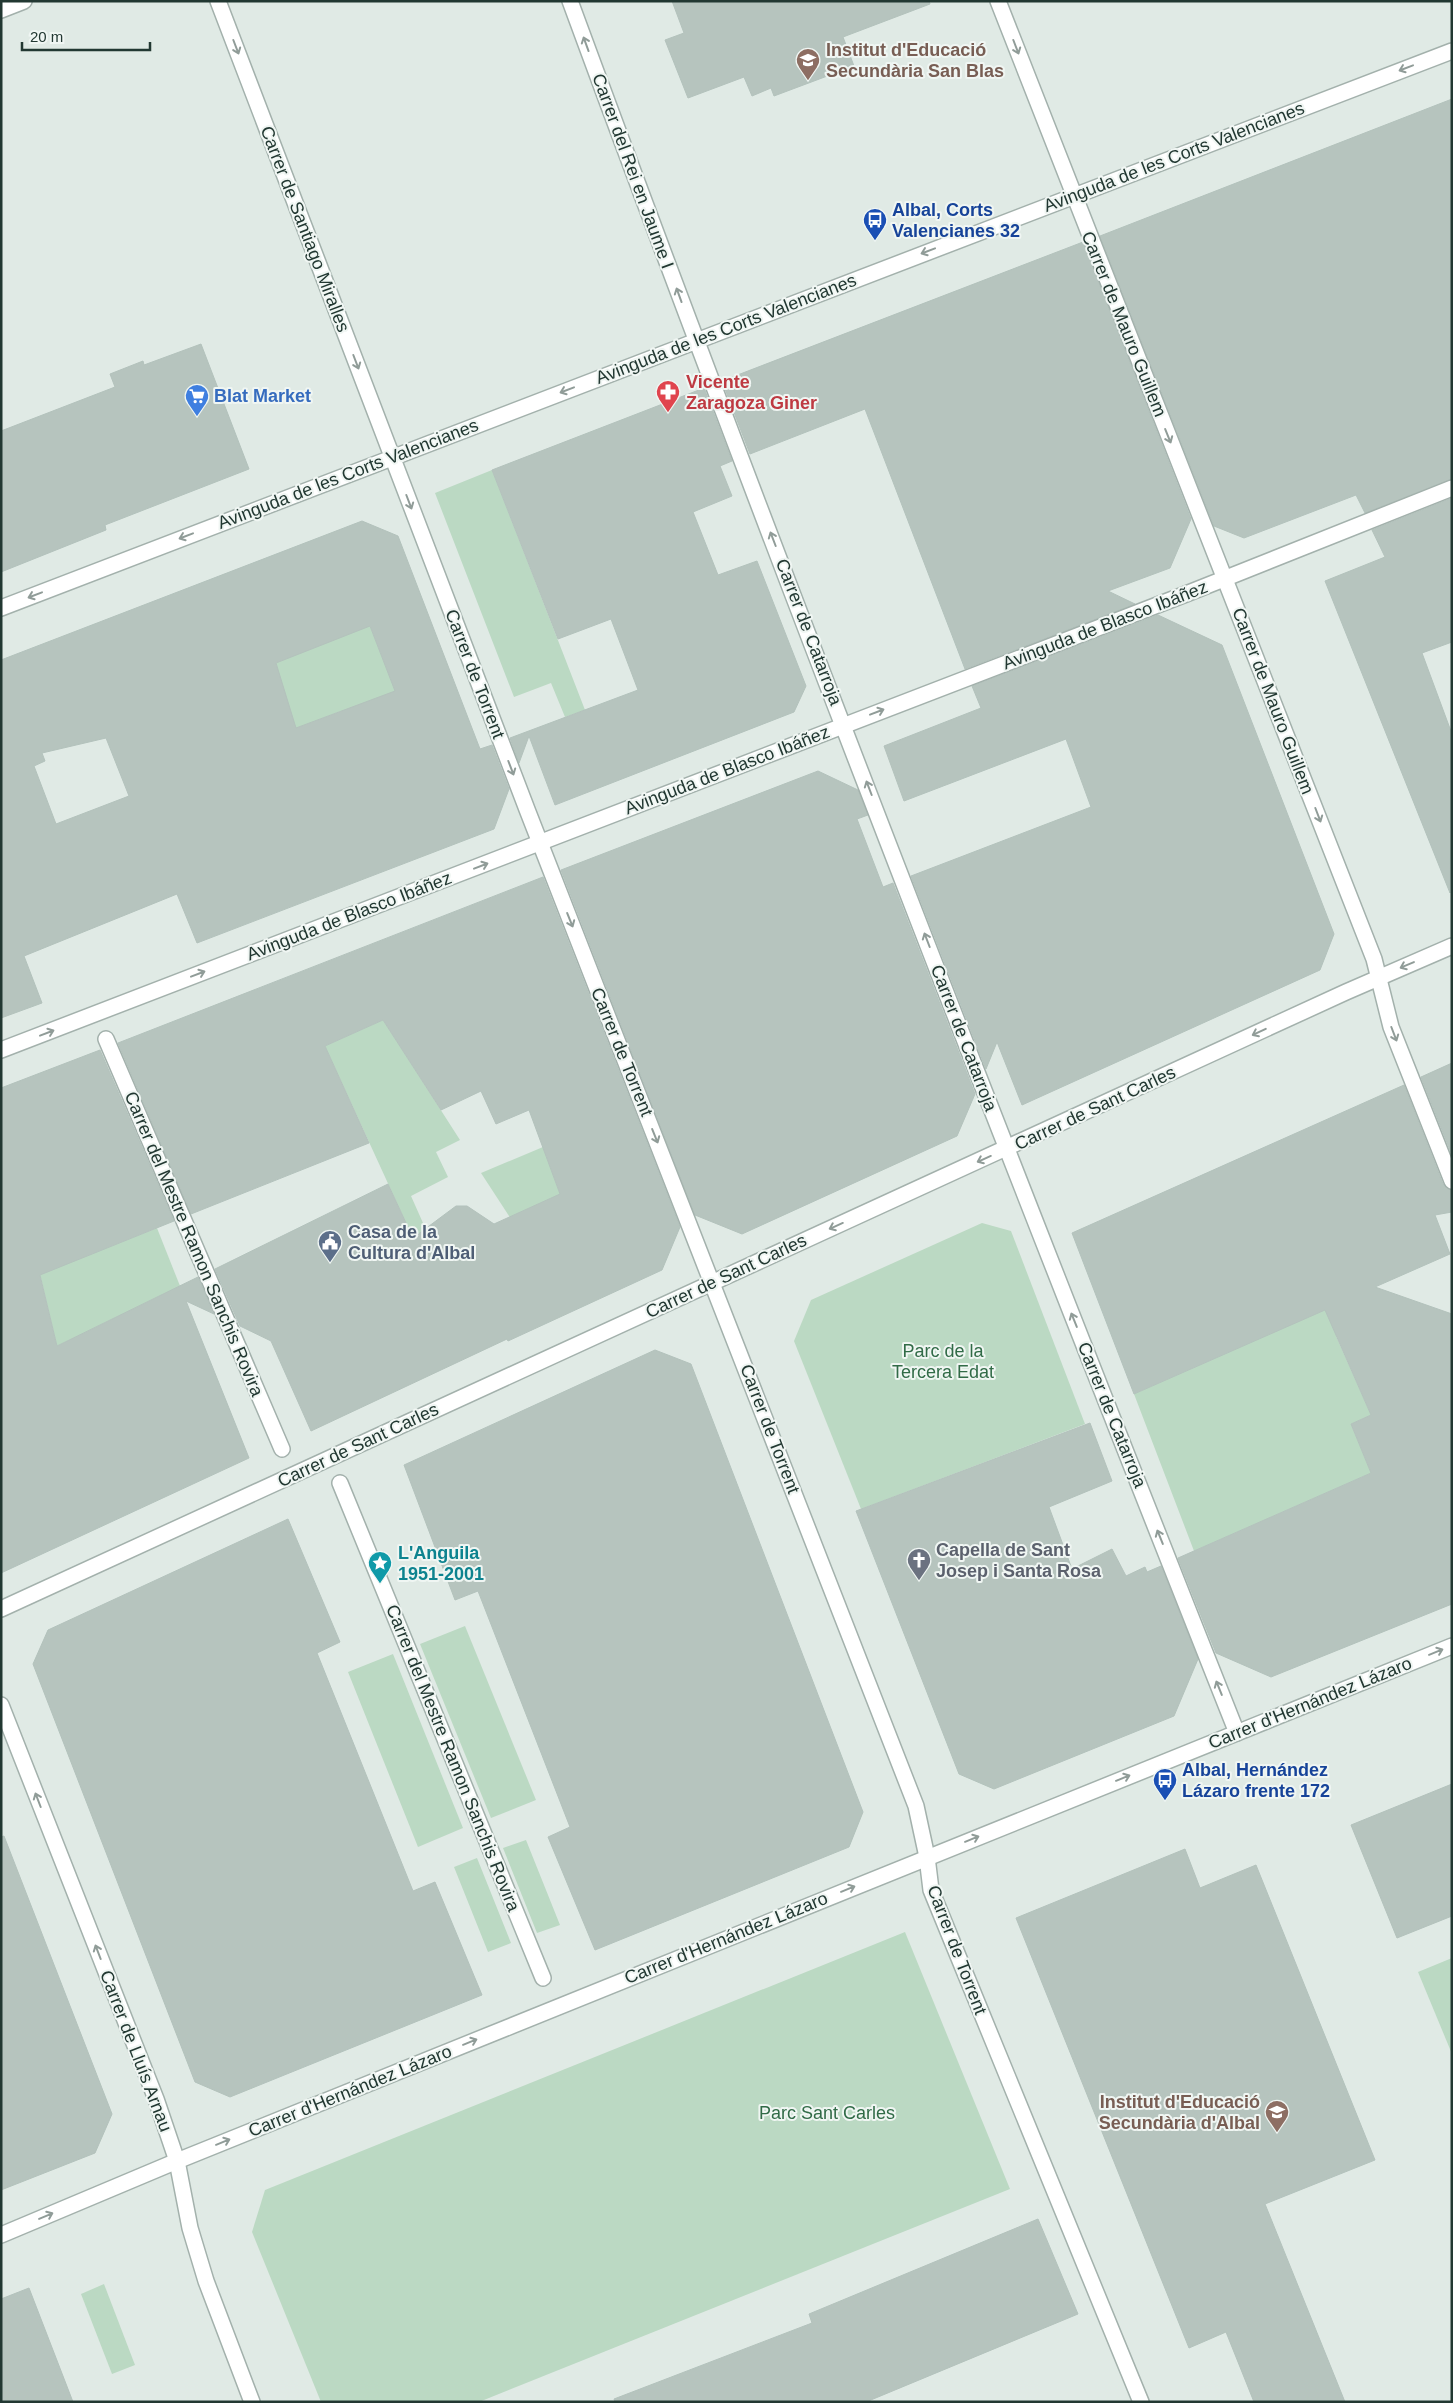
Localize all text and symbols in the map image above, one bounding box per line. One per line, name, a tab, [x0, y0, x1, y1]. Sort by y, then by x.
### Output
scale bar	[22, 20, 150, 52]
text: 20 m	[30, 28, 63, 45]
one-way arrow	[581, 37, 590, 53]
one-way arrow	[231, 39, 241, 54]
one-way arrow	[1012, 39, 1021, 54]
place label: Institut d'Educació Secundària San Blas	[826, 40, 1004, 81]
school or university icon: Institut d'Educació Secundària San Blas	[795, 47, 821, 81]
one-way arrow	[1399, 64, 1414, 73]
street label: Carrer del Rei en Jaume I	[588, 71, 678, 271]
street label: Avinguda de les Corts Valencianes	[1041, 98, 1307, 216]
street label: Carrer de Santiago Miralles	[256, 123, 354, 335]
place label: Albal, Corts Valencianes 32	[892, 200, 1020, 241]
bus stop icon: Albal, Corts Valencianes 32	[862, 207, 888, 241]
street label: Carrer de Mauro Guillem	[1078, 228, 1170, 420]
one-way arrow	[920, 248, 935, 257]
street label: Avinguda de les Corts Valencianes	[593, 270, 859, 388]
one-way arrow	[674, 288, 683, 304]
one-way arrow	[351, 354, 361, 369]
place label: Vicente Zaragoza Giner	[686, 372, 817, 413]
pharmacy icon: Vicente Zaragoza Giner	[655, 379, 681, 413]
supermarket icon: Blat Market	[184, 383, 210, 417]
place label: Blat Market	[214, 386, 311, 406]
one-way arrow	[559, 386, 575, 395]
street label: Avinguda de les Corts Valencianes	[215, 415, 481, 533]
one-way arrow	[1164, 428, 1174, 443]
one-way arrow	[405, 494, 414, 510]
one-way arrow	[767, 531, 776, 546]
one-way arrow	[179, 532, 194, 541]
street label: Carrer de Catarroja	[772, 556, 846, 709]
street label: Avinguda de Blasco Ibáñez	[1000, 577, 1210, 673]
one-way arrow	[27, 591, 43, 600]
street label: Carrer de Mauro Guillem	[1228, 605, 1318, 797]
street label: Carrer de Torrent	[441, 607, 509, 741]
one-way arrow	[869, 707, 884, 716]
street label: Avinguda de Blasco Ibáñez	[622, 722, 832, 818]
one-way arrow	[507, 760, 516, 776]
one-way arrow	[863, 781, 873, 796]
one-way arrow	[1314, 808, 1323, 823]
one-way arrow	[473, 860, 488, 870]
street label: Avinguda de Blasco Ibáñez	[244, 868, 454, 964]
one-way arrow	[566, 912, 575, 927]
one-way arrow	[922, 933, 931, 948]
one-way arrow	[1400, 960, 1415, 970]
street label: Carrer de Catarroja	[927, 962, 1001, 1115]
one-way arrow	[190, 969, 206, 978]
street label: Carrer de Torrent	[587, 985, 657, 1119]
one-way arrow	[1390, 1026, 1399, 1042]
one-way arrow	[39, 1028, 54, 1037]
one-way arrow	[1252, 1028, 1267, 1037]
street label: Carrer de Sant Carles	[1011, 1062, 1179, 1154]
street label: Carrer del Mestre Ramon Sanchis Rovira	[120, 1089, 268, 1400]
one-way arrow	[651, 1128, 661, 1143]
one-way arrow	[977, 1154, 992, 1164]
place label: Casa de la Cultura d'Albal	[348, 1222, 475, 1263]
one-way arrow	[829, 1222, 844, 1231]
public building icon: Casa de la Cultura d'Albal	[317, 1229, 343, 1263]
street label: Carrer de Sant Carles	[642, 1230, 810, 1322]
one-way arrow	[1069, 1313, 1078, 1328]
street label: Carrer de Catarroja	[1074, 1339, 1151, 1492]
park label: Parc de la Tercera Edat	[892, 1341, 994, 1382]
street label: Carrer de Torrent	[736, 1362, 804, 1496]
street label: Carrer de Sant Carles	[274, 1399, 442, 1491]
one-way arrow	[1154, 1529, 1163, 1544]
place label: Capella de Sant Josep i Santa Rosa	[936, 1540, 1102, 1581]
place label: L'Anguila 1951-2001	[398, 1543, 484, 1584]
church icon: Capella de Sant Josep i Santa Rosa	[906, 1547, 932, 1581]
place icon: L'Anguila 1951-2001	[367, 1550, 393, 1584]
street label: Carrer del Mestre Ramon Sanchis Rovira	[382, 1602, 524, 1915]
one-way arrow	[1428, 1647, 1443, 1657]
street label: Carrer d'Hernández Lázaro	[1205, 1653, 1415, 1753]
one-way arrow	[1214, 1681, 1223, 1696]
place label: Albal, Hernández Lázaro frente 172	[1182, 1760, 1330, 1801]
bus stop icon: Albal, Hernández Lázaro frente 172	[1152, 1767, 1178, 1801]
one-way arrow	[1115, 1773, 1130, 1783]
one-way arrow	[33, 1793, 42, 1808]
one-way arrow	[964, 1833, 979, 1843]
one-way arrow	[840, 1883, 855, 1893]
street label: Carrer de Torrent	[923, 1883, 991, 2017]
street label: Carrer d'Hernández Lázaro	[621, 1888, 831, 1988]
one-way arrow	[92, 1945, 102, 1960]
street label: Carrer de Lluís Arnau	[96, 1968, 176, 2134]
one-way arrow	[462, 2037, 477, 2046]
street label: Carrer d'Hernández Lázaro	[245, 2041, 455, 2141]
place label: Institut d'Educació Secundària d'Albal	[1099, 2092, 1260, 2133]
school or university icon: Institut d'Educació Secundària d'Albal	[1264, 2099, 1290, 2133]
park label: Parc Sant Carles	[759, 2103, 895, 2123]
one-way arrow	[215, 2137, 230, 2146]
one-way arrow	[38, 2211, 53, 2220]

